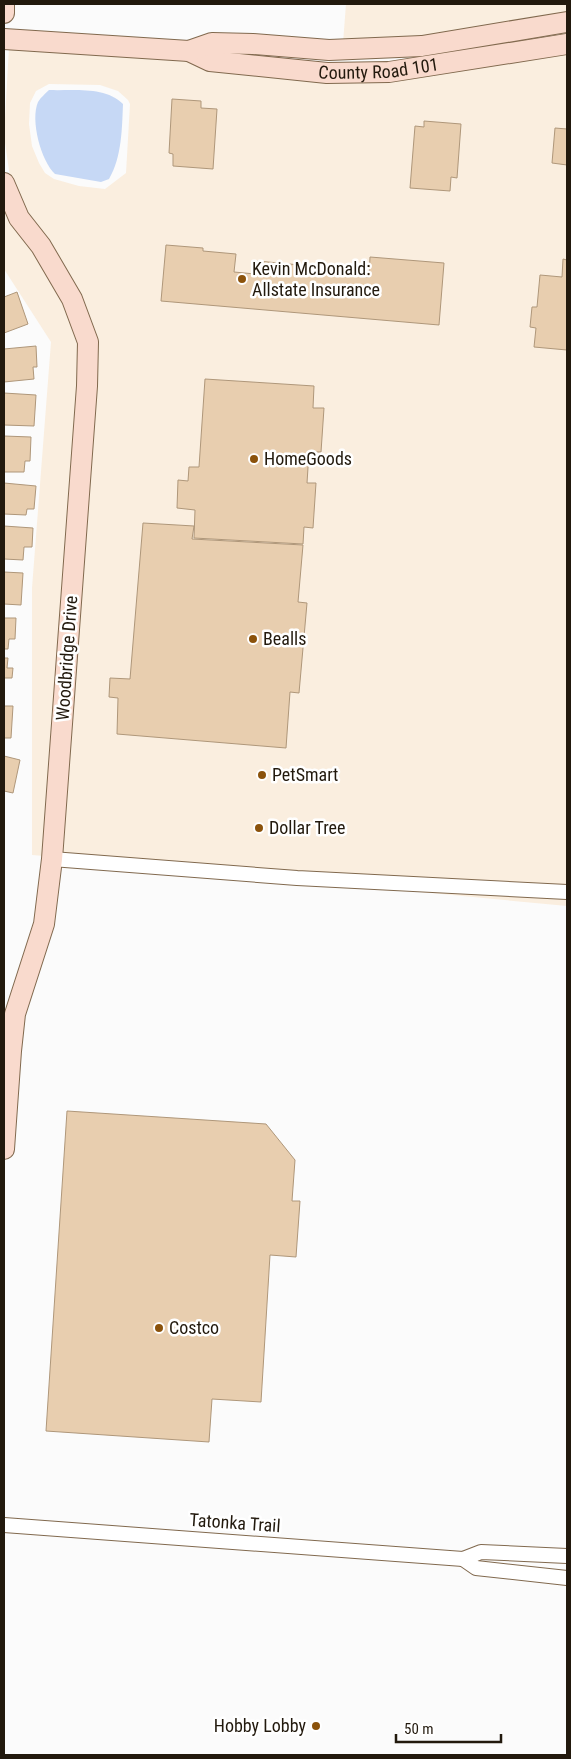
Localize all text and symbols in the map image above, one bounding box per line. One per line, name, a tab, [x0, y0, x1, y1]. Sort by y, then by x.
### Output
street label: County Road 101	[317, 53, 440, 83]
place label: Kevin McDonald: Allstate Insurance	[252, 258, 380, 300]
marker: Kevin McDonald: Allstate Insurance	[236, 273, 248, 285]
place label: HomeGoods	[264, 448, 352, 469]
marker: HomeGoods	[248, 453, 260, 465]
street label: Woodbridge Drive	[52, 595, 81, 721]
place label: Bealls	[263, 628, 306, 649]
marker: Bealls	[247, 633, 259, 645]
place label: PetSmart	[272, 764, 338, 785]
marker: PetSmart	[256, 769, 268, 781]
place label: Dollar Tree	[269, 817, 345, 838]
marker: Dollar Tree	[253, 822, 265, 834]
place label: Costco	[169, 1317, 219, 1338]
marker: Costco	[153, 1322, 165, 1334]
street label: Tatonka Trail	[189, 1509, 281, 1536]
scale bar	[396, 1712, 501, 1744]
place label: Hobby Lobby	[214, 1715, 307, 1736]
marker: Hobby Lobby	[310, 1720, 322, 1732]
text: 50 m	[404, 1720, 434, 1738]

